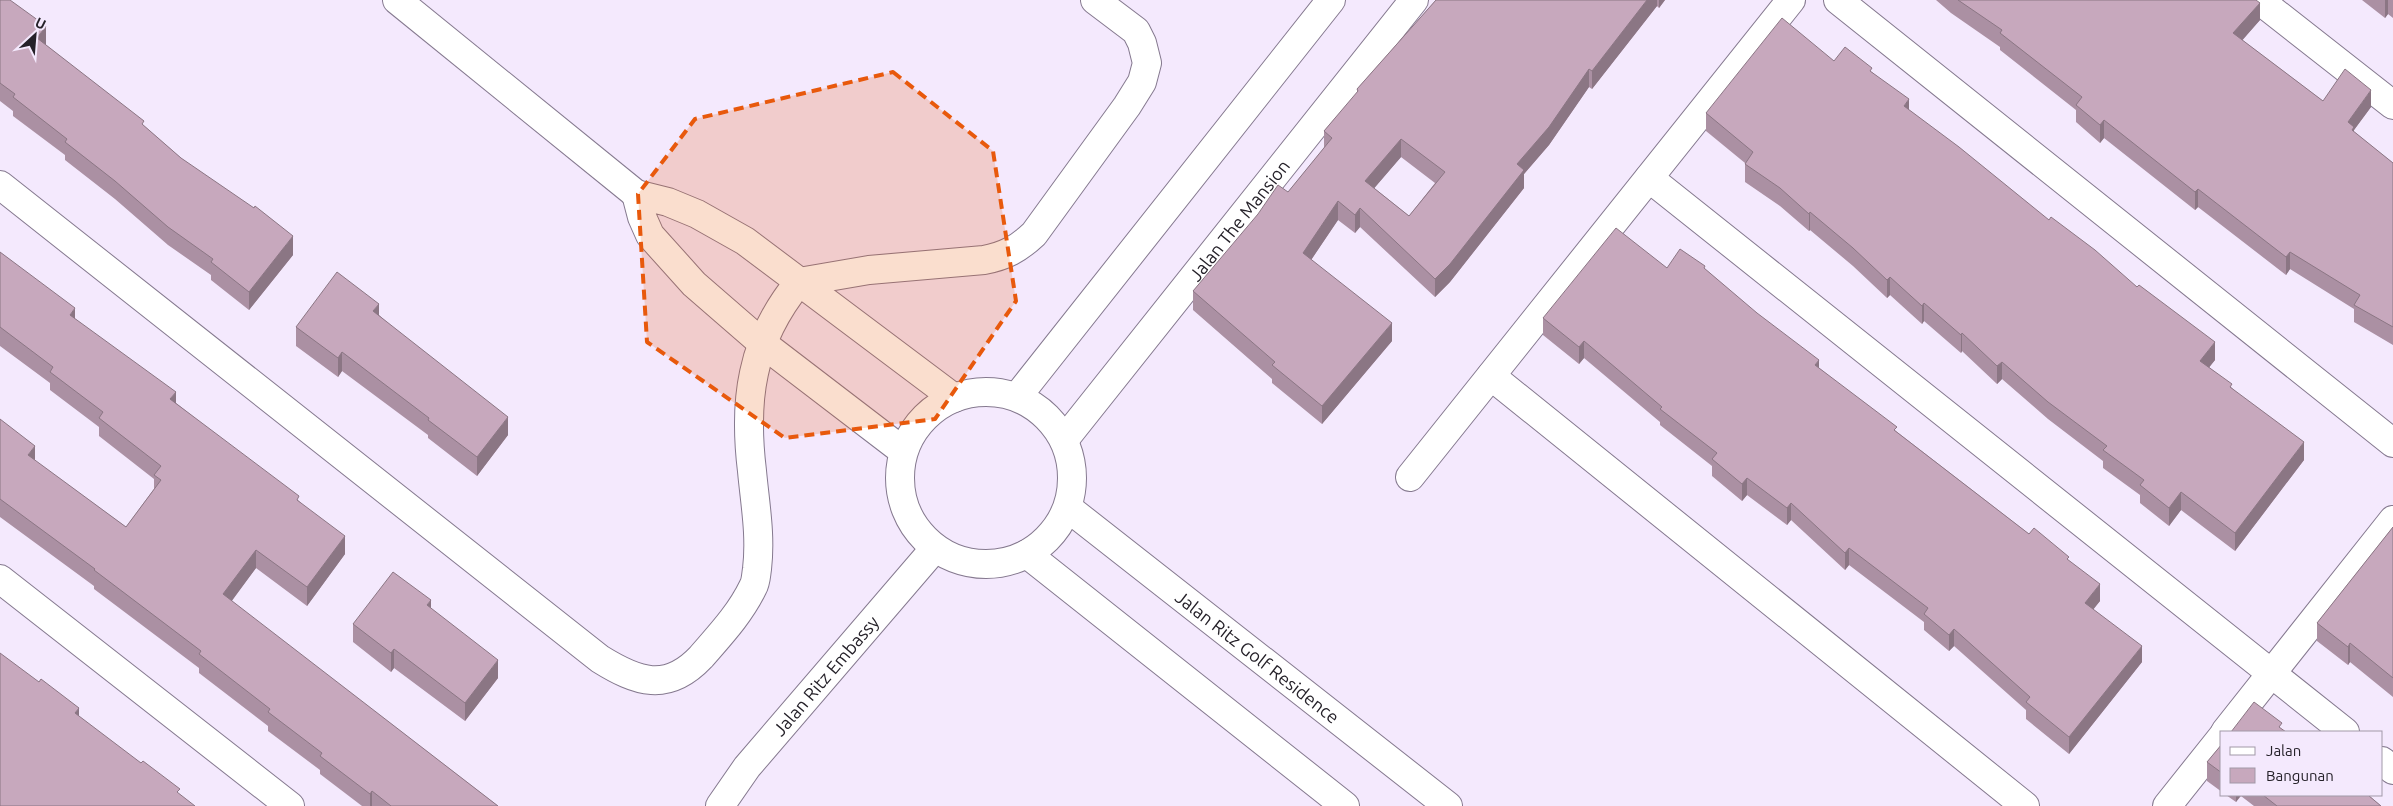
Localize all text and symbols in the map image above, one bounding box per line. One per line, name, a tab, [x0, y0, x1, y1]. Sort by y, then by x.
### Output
north arrow	[10, 10, 60, 60]
text: U	[33, 14, 49, 33]
street label: Jalan The Mansion	[1185, 156, 1293, 285]
street label: Jalan Ritz Golf Residence	[1172, 586, 1343, 727]
street label: Jalan Ritz Embassy	[769, 611, 883, 739]
legend	[2220, 731, 2383, 796]
text: Jalan	[2266, 742, 2301, 759]
text: Bangunan	[2266, 767, 2334, 784]

